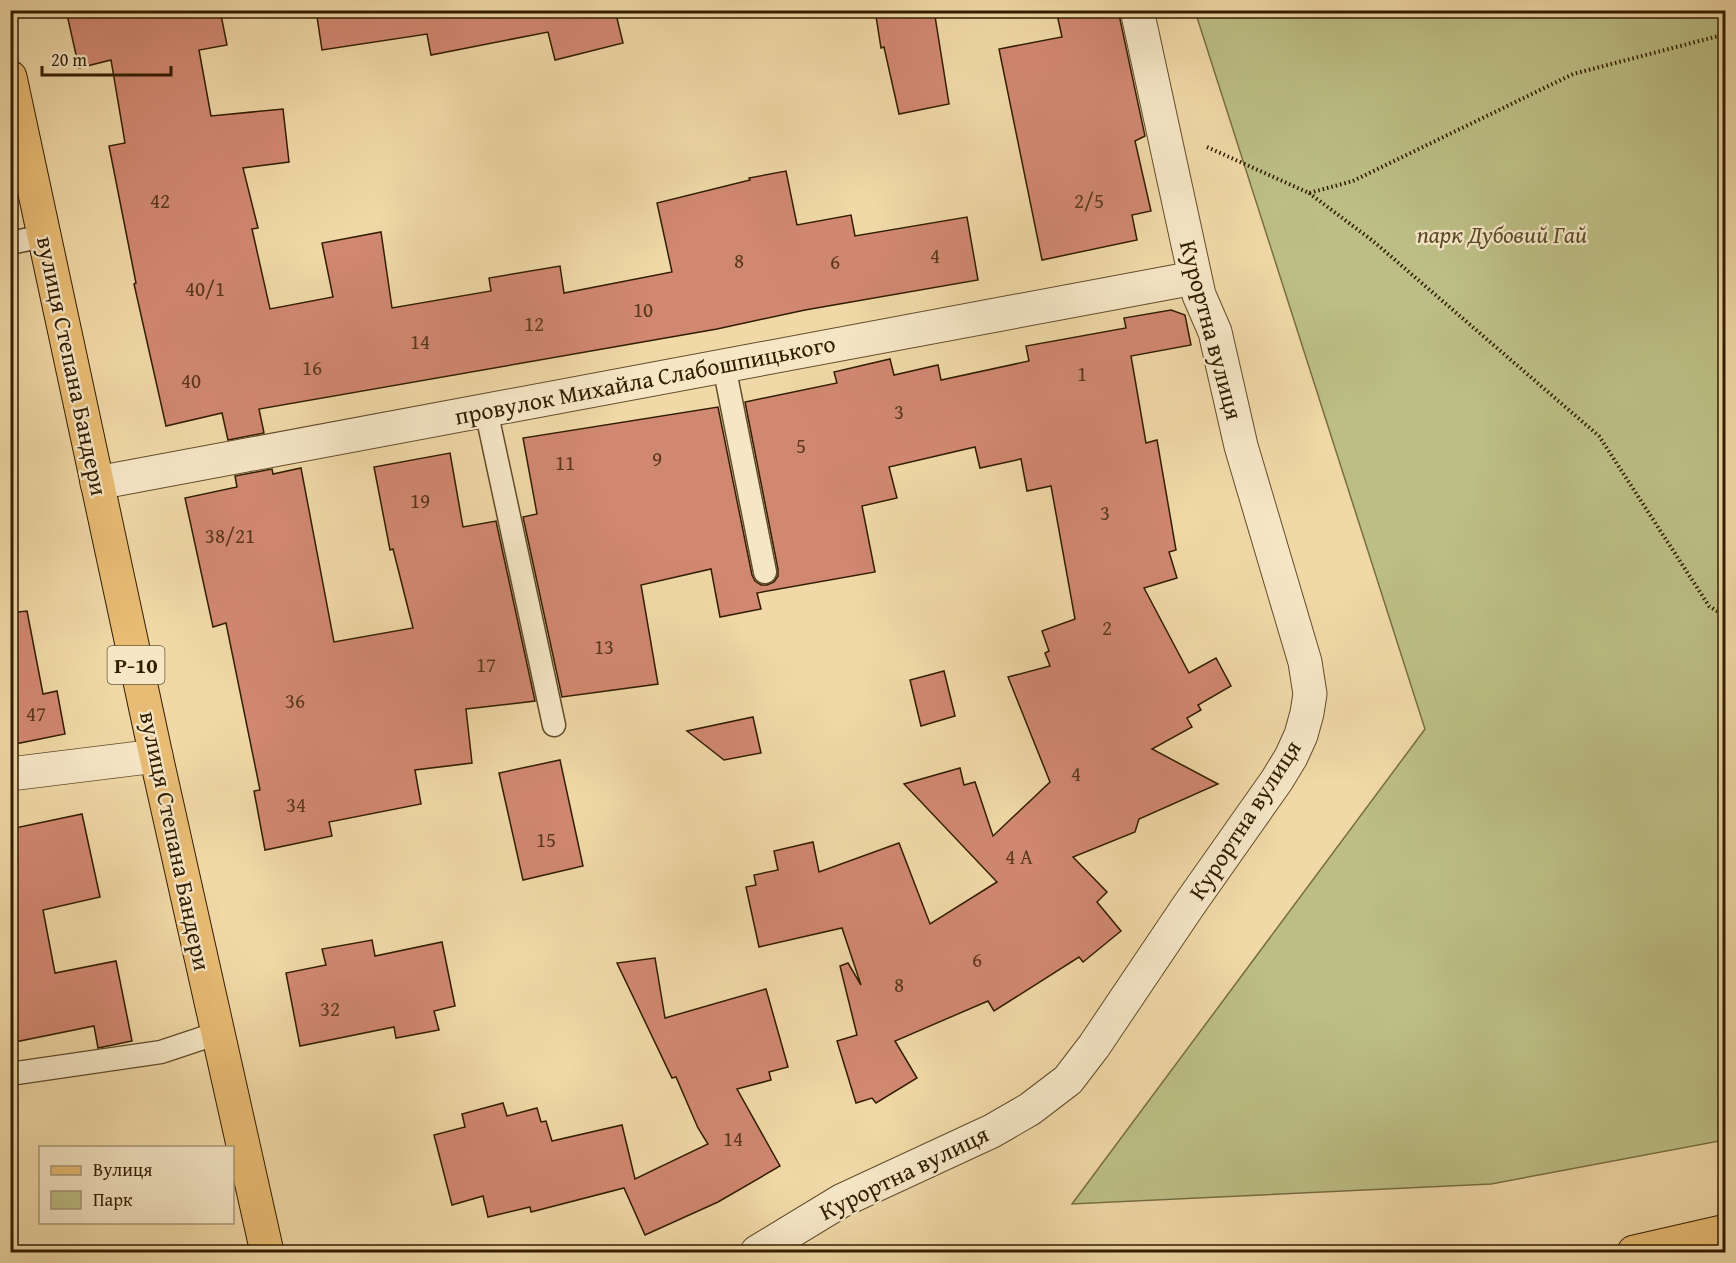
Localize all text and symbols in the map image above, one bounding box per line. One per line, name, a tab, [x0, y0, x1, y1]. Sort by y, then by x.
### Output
scale bar	[42, 39, 171, 77]
text: 20 m	[51, 46, 87, 73]
house number: 42	[150, 185, 170, 216]
house number: 2/5	[1074, 185, 1104, 216]
park label: парк Дубовий Гай	[1417, 217, 1587, 252]
street label: вулиця Степана Бандери	[28, 233, 117, 499]
street label: Курортна вулиця	[1171, 236, 1252, 424]
house number: 4	[930, 240, 940, 271]
house number: 8	[734, 245, 744, 276]
house number: 6	[830, 246, 840, 277]
house number: 40/1	[185, 273, 225, 304]
house number: 10	[633, 294, 653, 325]
house number: 12	[524, 308, 544, 339]
street label: провулок Михайла Слабошпицького	[451, 325, 838, 434]
house number: 14	[410, 326, 430, 357]
house number: 16	[302, 352, 322, 383]
house number: 1	[1077, 358, 1087, 389]
house number: 40	[181, 365, 201, 396]
house number: 3	[894, 396, 904, 427]
house number: 5	[796, 430, 806, 461]
house number: 9	[652, 443, 662, 474]
house number: 11	[555, 447, 575, 478]
house number: 19	[410, 485, 430, 516]
house number: 3	[1100, 497, 1110, 528]
house number: 38/21	[205, 520, 255, 551]
house number: 2	[1102, 612, 1112, 643]
house number: 13	[594, 631, 614, 662]
road number: Р-10	[108, 646, 164, 684]
house number: 17	[476, 649, 496, 680]
house number: 36	[285, 685, 305, 716]
house number: 47	[26, 698, 46, 729]
street label: вулиця Степана Бандери	[131, 708, 220, 974]
street label: Курортна вулиця	[1180, 733, 1310, 907]
house number: 4	[1071, 758, 1081, 789]
house number: 34	[286, 789, 306, 820]
house number: 15	[536, 824, 556, 855]
house number: 4 А	[1005, 841, 1033, 872]
house number: 6	[972, 944, 982, 975]
house number: 8	[894, 969, 904, 1000]
house number: 32	[320, 993, 340, 1024]
street label: Курортна вулиця	[813, 1116, 994, 1229]
house number: 14	[723, 1123, 743, 1154]
legend	[39, 1146, 234, 1224]
text: Вулиця	[93, 1156, 152, 1183]
text: Парк	[93, 1186, 133, 1213]

